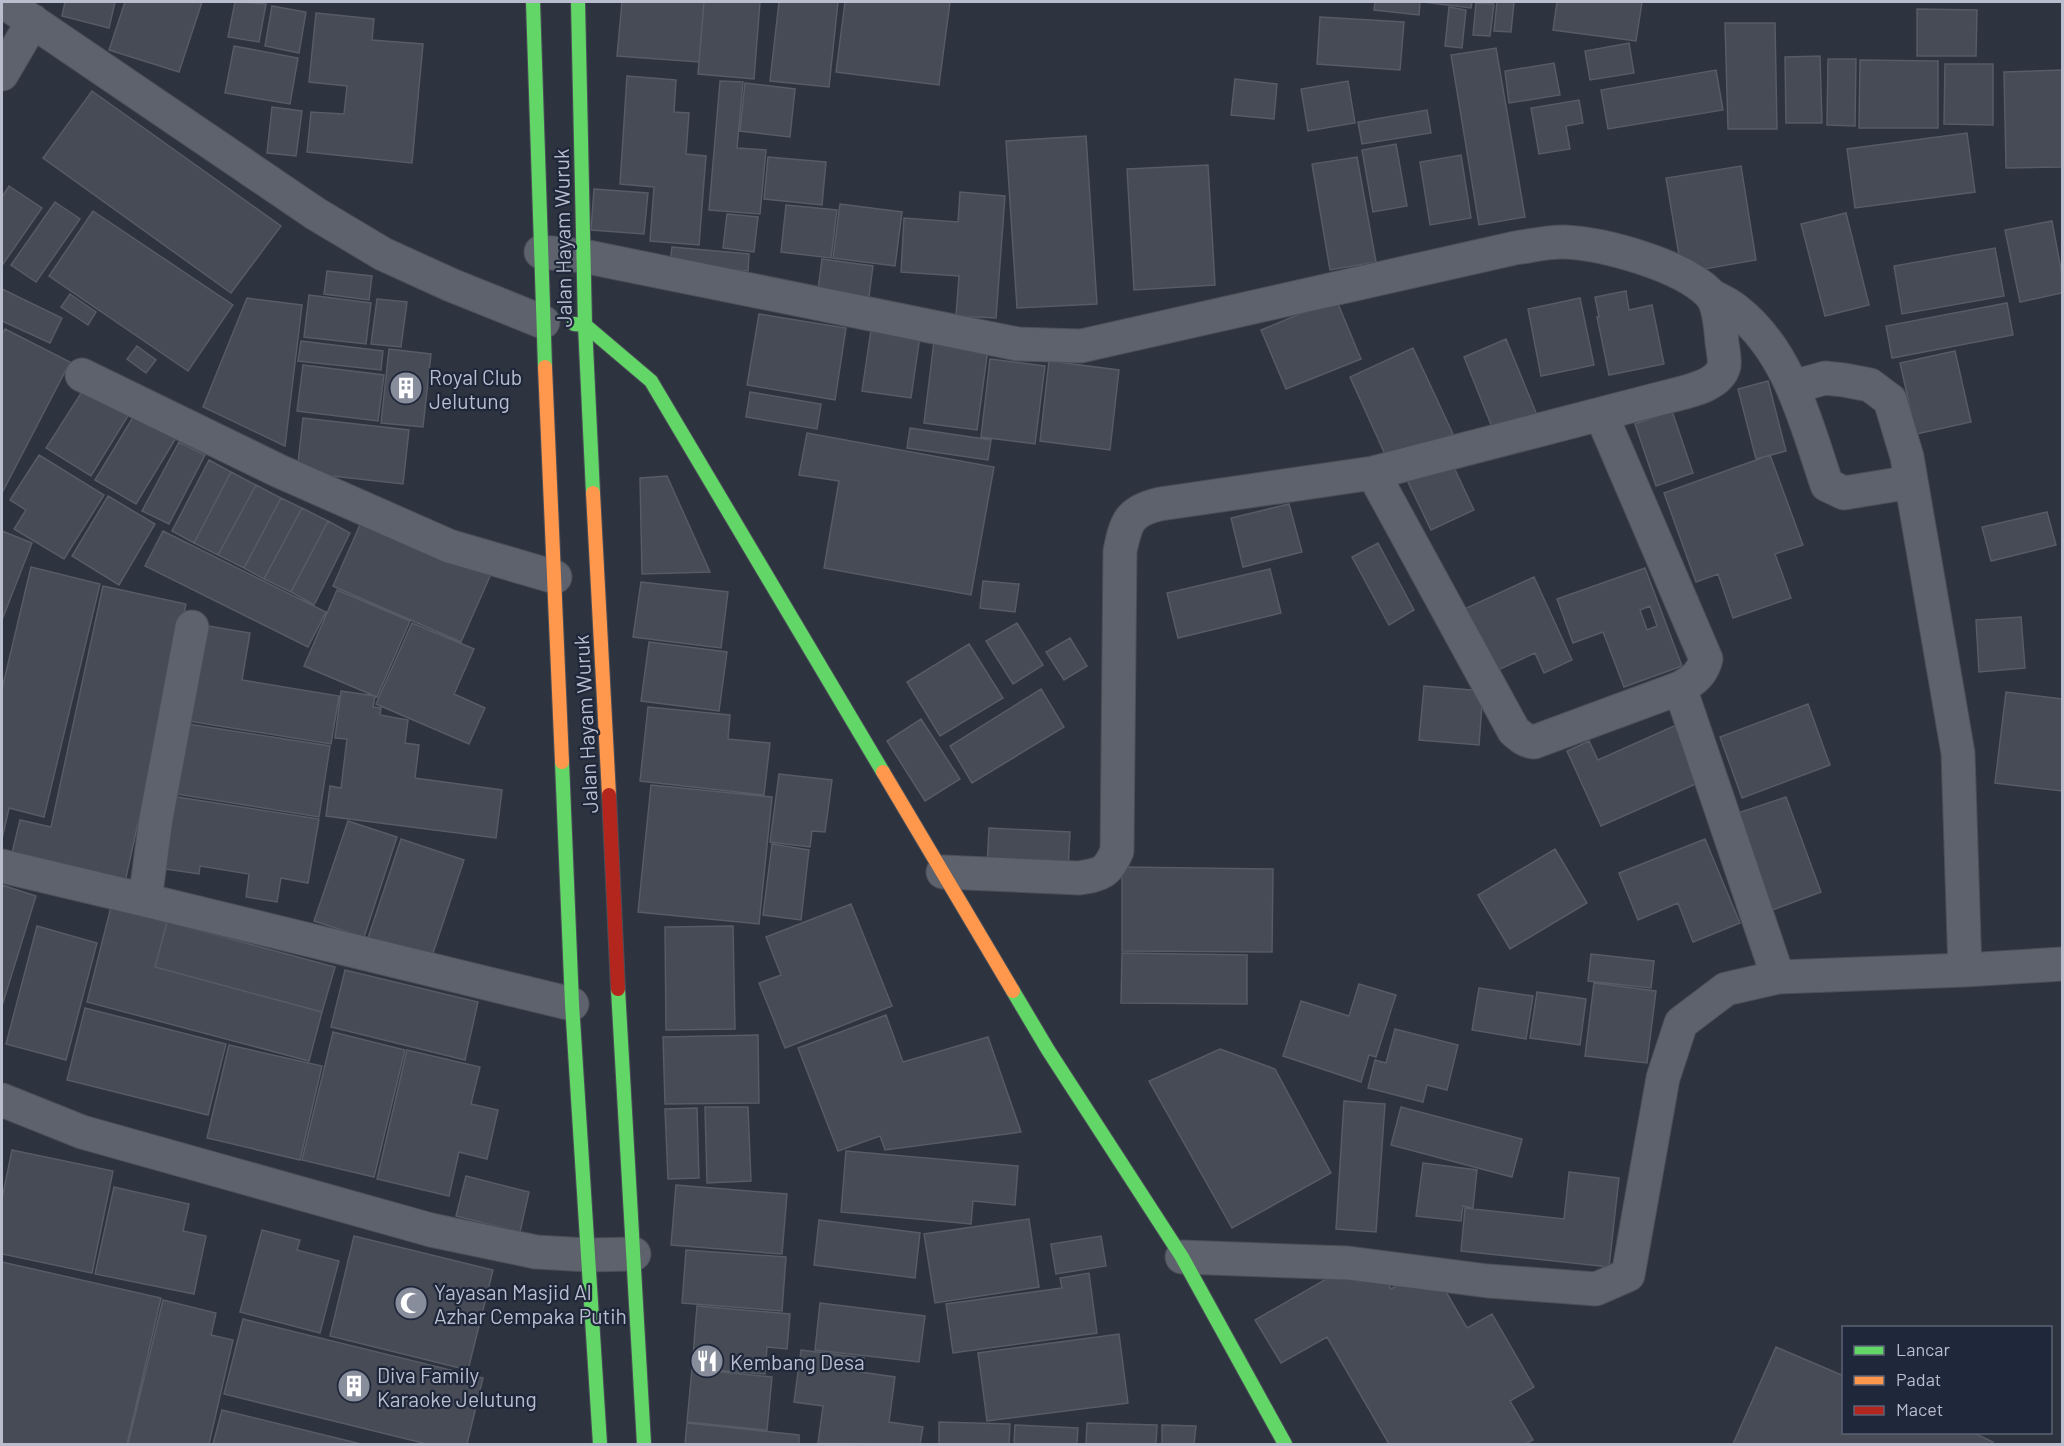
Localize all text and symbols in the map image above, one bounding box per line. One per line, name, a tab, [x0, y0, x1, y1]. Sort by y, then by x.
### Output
street label: Jalan Hayam Wuruk	[548, 148, 576, 328]
place label: Royal Club Jelutung	[429, 364, 522, 413]
building icon: Royal Club Jelutung	[388, 370, 424, 406]
street label: Jalan Hayam Wuruk	[568, 634, 602, 814]
place label: Yayasan Masjid Al Azhar Cempaka Putih	[434, 1279, 627, 1328]
mosque icon: Yayasan Masjid Al Azhar Cempaka Putih	[393, 1285, 429, 1321]
legend	[1842, 1326, 2052, 1434]
text: Lancar	[1896, 1338, 1951, 1360]
restaurant icon: Kembang Desa	[689, 1343, 725, 1379]
place label: Kembang Desa	[730, 1349, 865, 1374]
place label: Diva Family Karaoke Jelutung	[377, 1362, 537, 1411]
building icon: Diva Family Karaoke Jelutung	[336, 1368, 372, 1404]
text: Padat	[1896, 1368, 1941, 1390]
text: Macet	[1896, 1398, 1943, 1420]

